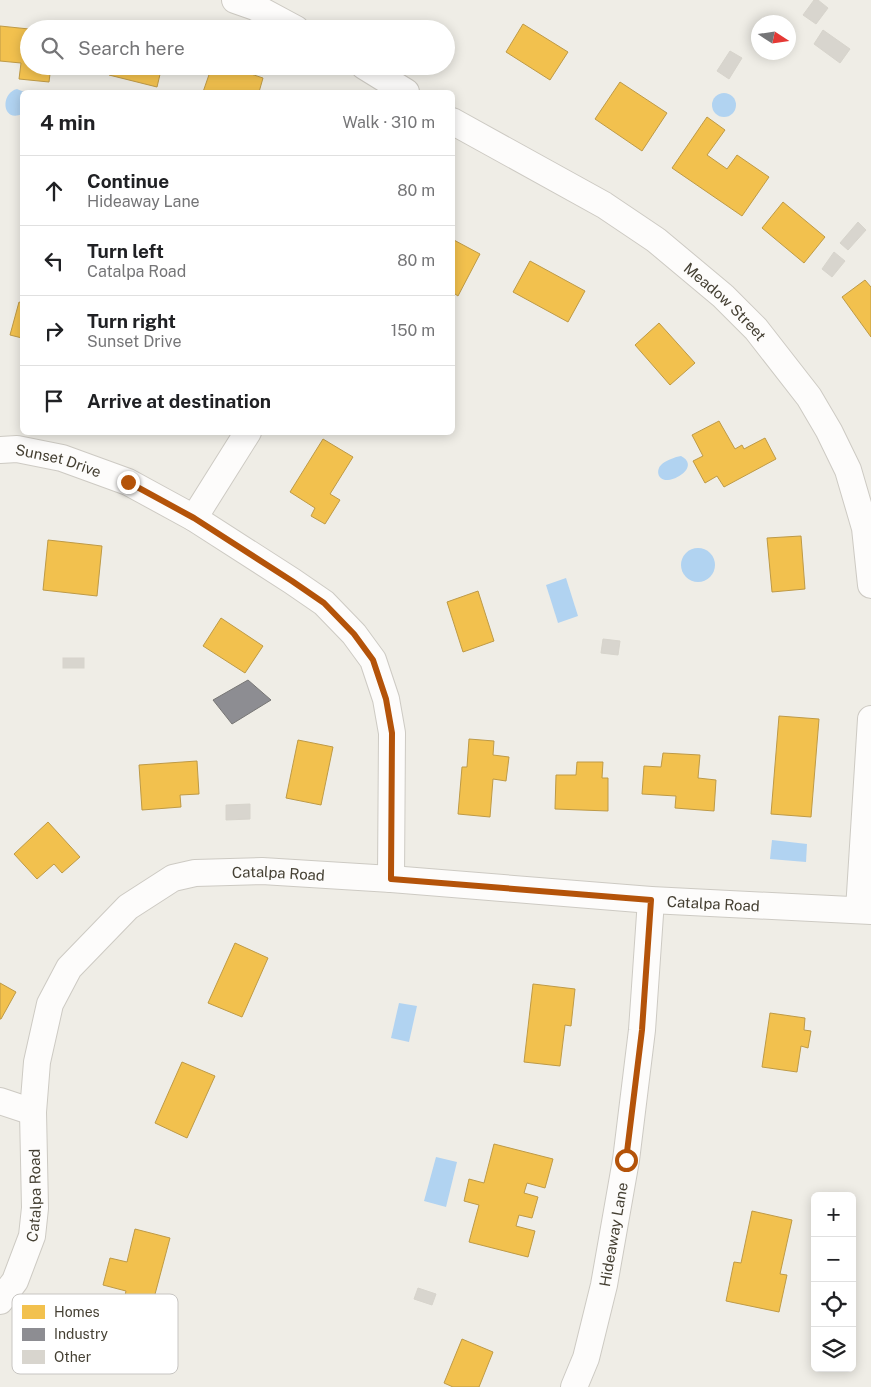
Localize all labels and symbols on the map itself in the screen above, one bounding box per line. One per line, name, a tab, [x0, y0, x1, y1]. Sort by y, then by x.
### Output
north arrow	[751, 15, 796, 60]
street label: Meadow Street	[681, 259, 770, 344]
street label: Sunset Drive	[14, 440, 104, 480]
route end	[117, 471, 140, 494]
street label: Catalpa Road	[232, 862, 325, 883]
street label: Catalpa Road	[666, 892, 760, 914]
street label: Catalpa Road	[22, 1149, 44, 1244]
route start	[615, 1149, 638, 1172]
street label: Hideaway Lane	[595, 1181, 630, 1288]
legend	[12, 1294, 178, 1374]
text: Homes	[54, 1304, 100, 1320]
text: Industry	[54, 1326, 109, 1342]
text: Other	[54, 1349, 91, 1365]

